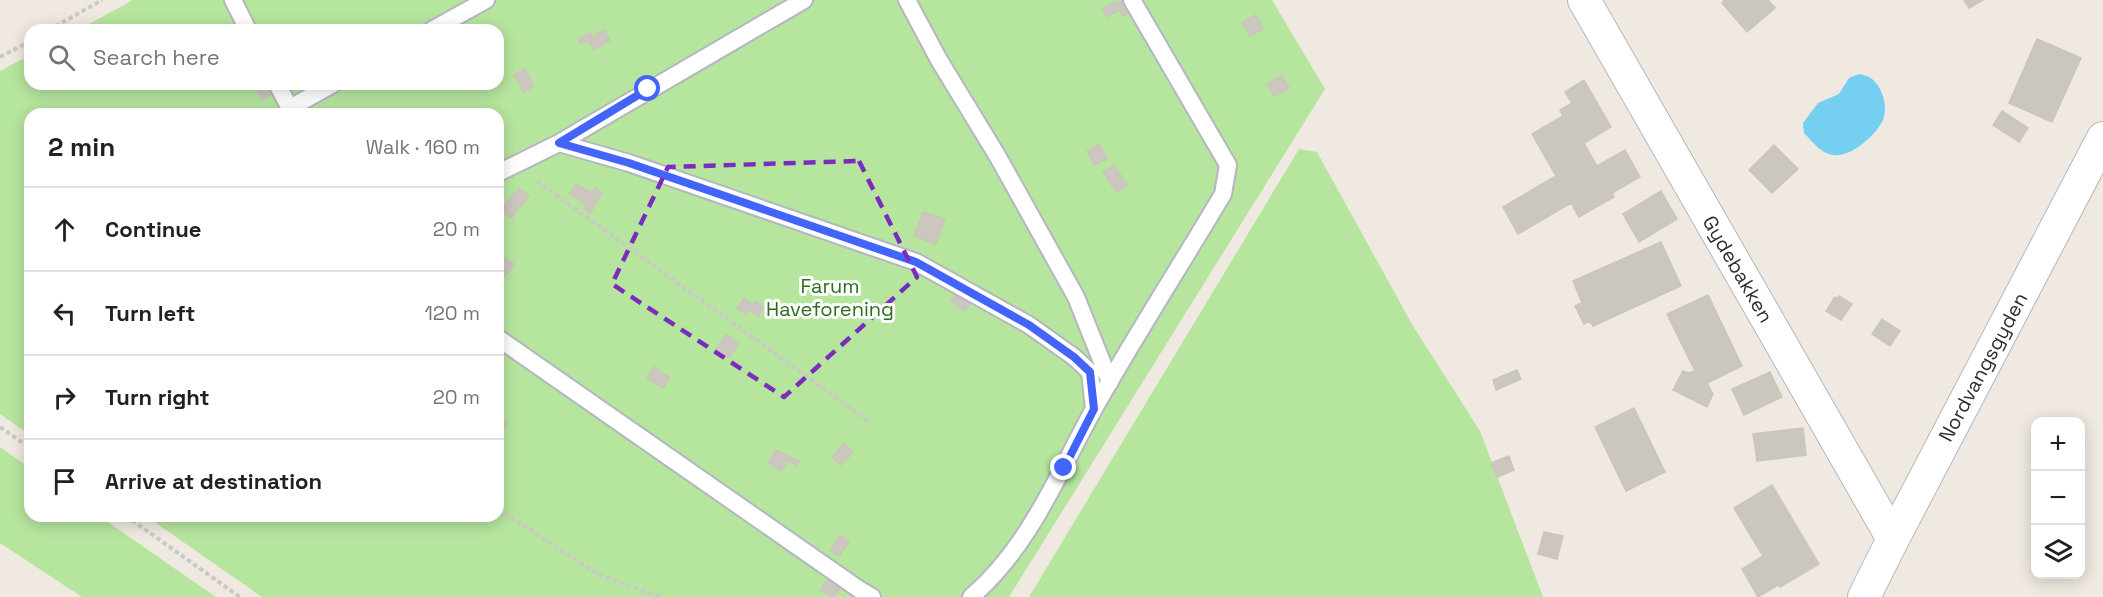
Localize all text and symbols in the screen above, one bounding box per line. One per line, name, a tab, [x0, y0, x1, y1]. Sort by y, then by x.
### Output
search box	[24, 24, 504, 90]
icon: search	[45, 41, 78, 74]
text: Search here	[93, 43, 220, 71]
route start	[634, 75, 660, 101]
text: 2 min	[48, 130, 115, 164]
text: Walk · 160 m	[366, 134, 480, 160]
street label: Gydebakken	[1697, 211, 1779, 327]
icon: ahead	[48, 213, 81, 246]
text: Continue	[105, 215, 201, 243]
text: 20 m	[433, 216, 480, 242]
park label: Farum Haveforening	[766, 273, 894, 322]
street label: Nordvangsgyden	[1933, 288, 2033, 446]
icon: left	[48, 297, 81, 330]
text: Turn left	[105, 299, 195, 327]
text: 120 m	[424, 300, 480, 326]
icon: right	[48, 381, 81, 414]
text: Turn right	[105, 383, 210, 411]
text: 20 m	[433, 384, 480, 410]
map controls	[2031, 417, 2085, 579]
button: +	[2031, 417, 2085, 471]
route end	[1050, 454, 1076, 480]
icon: arrive	[48, 465, 81, 498]
text: Arrive at destination	[105, 467, 322, 495]
button: −	[2031, 471, 2085, 525]
button: layers	[2031, 525, 2085, 579]

